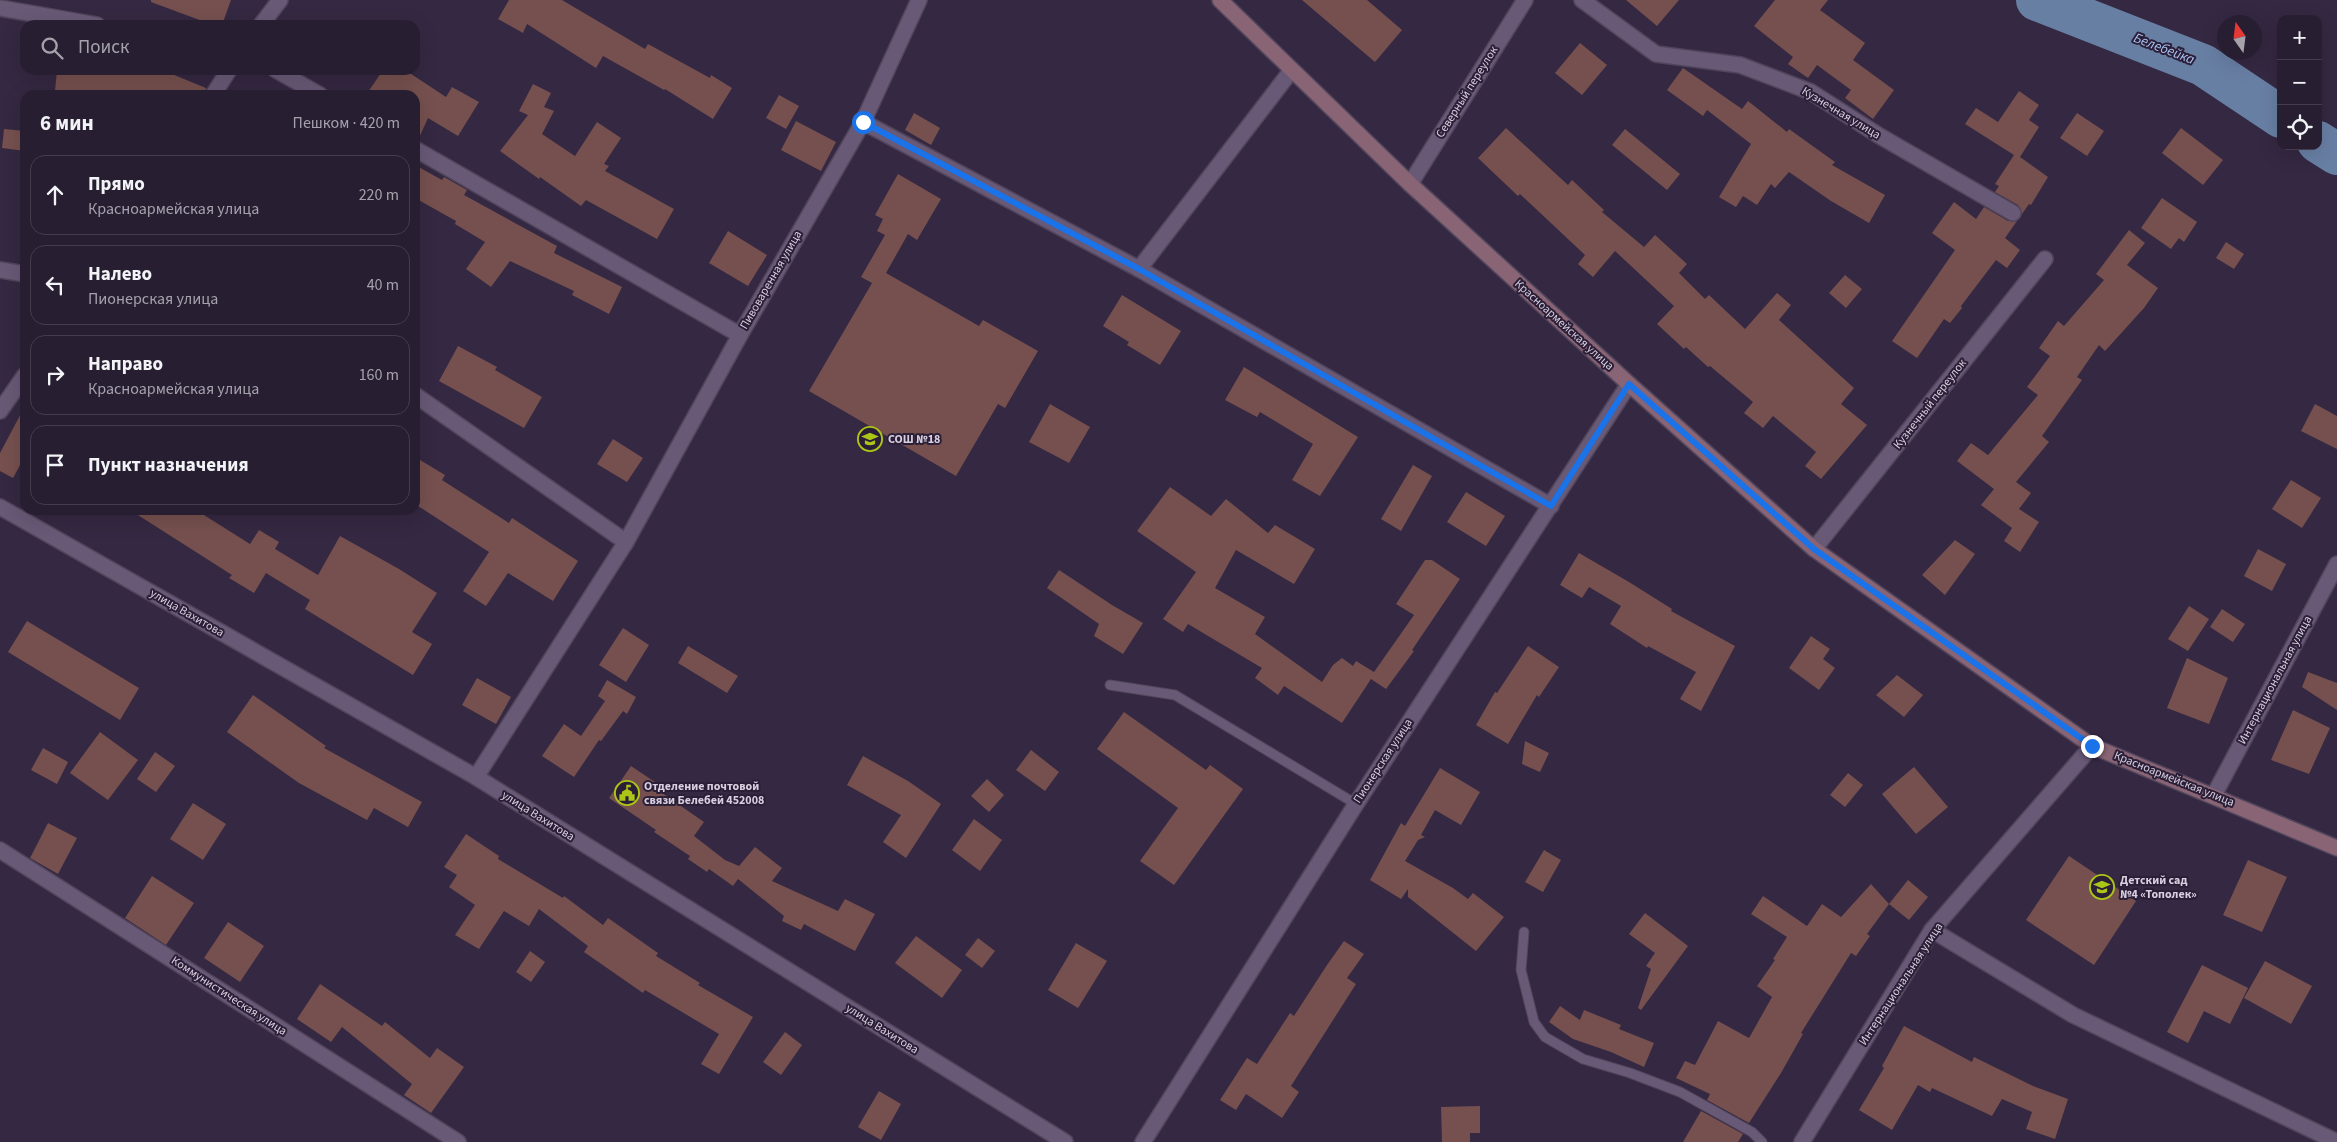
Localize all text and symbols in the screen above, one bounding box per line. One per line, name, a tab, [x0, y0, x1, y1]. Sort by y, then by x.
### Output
north arrow	[2217, 15, 2262, 60]
map controls	[2277, 15, 2322, 150]
button: +	[2277, 15, 2322, 60]
search box	[20, 20, 420, 75]
water label: Белебейка	[2131, 28, 2198, 70]
icon: search	[38, 34, 66, 62]
text: Поиск	[78, 34, 129, 61]
street label: Северный переулок	[1432, 43, 1502, 141]
button: −	[2277, 60, 2322, 105]
street label: Кузнечная улица	[1798, 83, 1884, 143]
button: locate	[2277, 105, 2322, 150]
text: 6 мин	[40, 108, 94, 138]
route start	[852, 111, 875, 134]
text: Пешком · 420 m	[293, 112, 400, 134]
text: Прямо	[88, 171, 145, 198]
icon: ahead	[41, 181, 69, 209]
text: 220 m	[359, 184, 399, 206]
text: Красноармейская улица	[88, 198, 259, 220]
street label: Пивоваренная улица	[736, 227, 806, 333]
text: Налево	[88, 261, 152, 288]
icon: left	[41, 271, 69, 299]
text: 40 m	[367, 274, 399, 296]
street label: Красноармейская улица	[1511, 276, 1617, 374]
text: Пионерская улица	[88, 288, 218, 310]
text: Направо	[88, 351, 163, 378]
street label: Кузнечный переулок	[1889, 355, 1971, 453]
icon: right	[41, 361, 69, 389]
text: 160 m	[359, 364, 399, 386]
text: Красноармейская улица	[88, 378, 259, 400]
school or university icon: СОШ №18	[857, 426, 883, 452]
place label: СОШ №18	[888, 431, 940, 448]
icon: arrive	[41, 451, 69, 479]
text: Пункт назначения	[88, 452, 249, 479]
street label: улица Вахитова	[147, 585, 227, 641]
street label: Интернациональная улица	[2234, 613, 2316, 747]
street label: Пионерская улица	[1349, 715, 1417, 807]
route end	[2081, 735, 2104, 758]
street label: Красноармейская улица	[2111, 747, 2237, 811]
place label: Отделение почтовой связи Белебей 452008	[644, 778, 764, 809]
public building icon: Отделение почтовой связи Белебей 452008	[614, 780, 640, 806]
street label: улица Вахитова	[498, 787, 578, 845]
place label: Детский сад №4 «Тополек»	[2120, 872, 2197, 903]
school or university icon: Детский сад №4 «Тополек»	[2089, 874, 2115, 900]
street label: Интернациональная улица	[1855, 919, 1947, 1049]
street label: Коммунистическая улица	[168, 952, 290, 1040]
street label: улица Вахитова	[842, 1000, 922, 1058]

